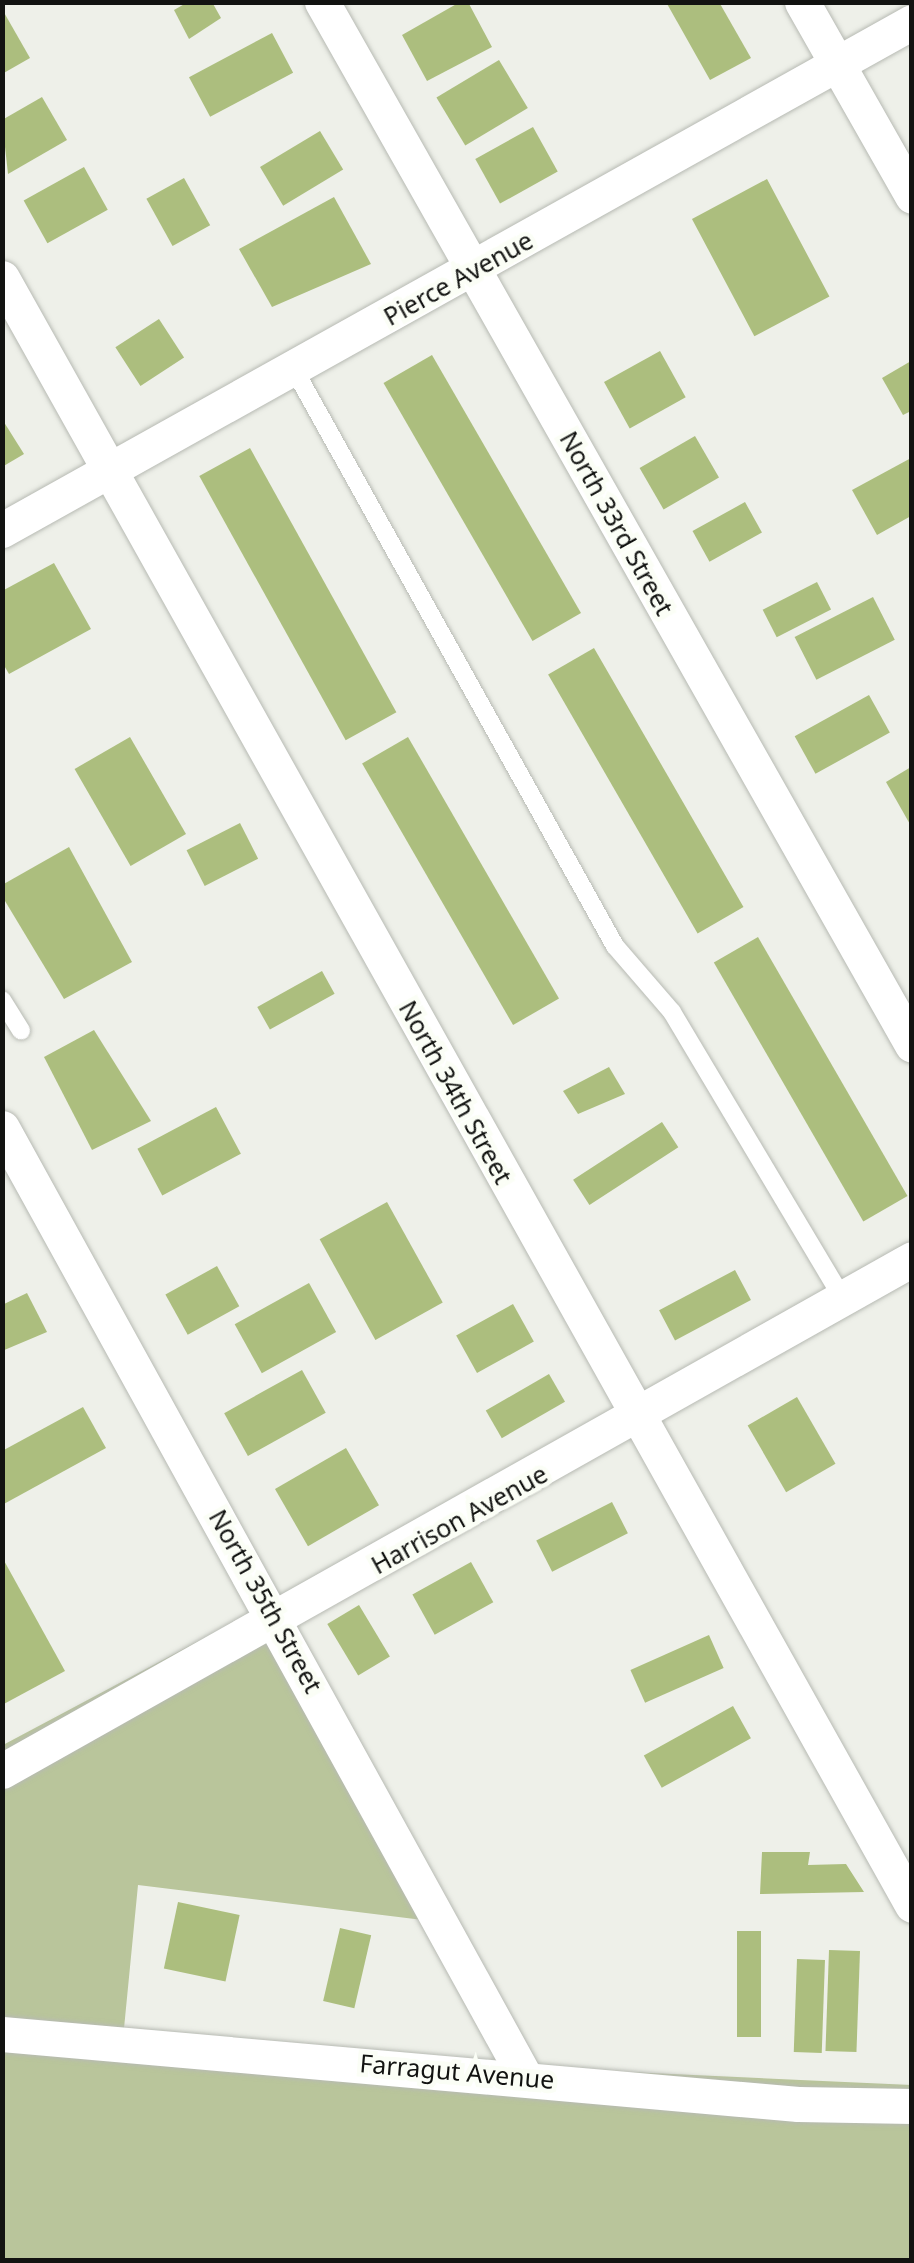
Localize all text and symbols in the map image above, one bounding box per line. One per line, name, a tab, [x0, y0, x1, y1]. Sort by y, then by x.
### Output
street label: Pierce Avenue	[378, 225, 538, 331]
street label: North 33rd Street	[554, 426, 680, 620]
street label: North 34th Street	[393, 995, 519, 1189]
street label: Harrison Avenue	[366, 1458, 552, 1580]
street label: North 35th Street	[203, 1504, 329, 1698]
street label: Farragut Avenue	[358, 2048, 556, 2094]

